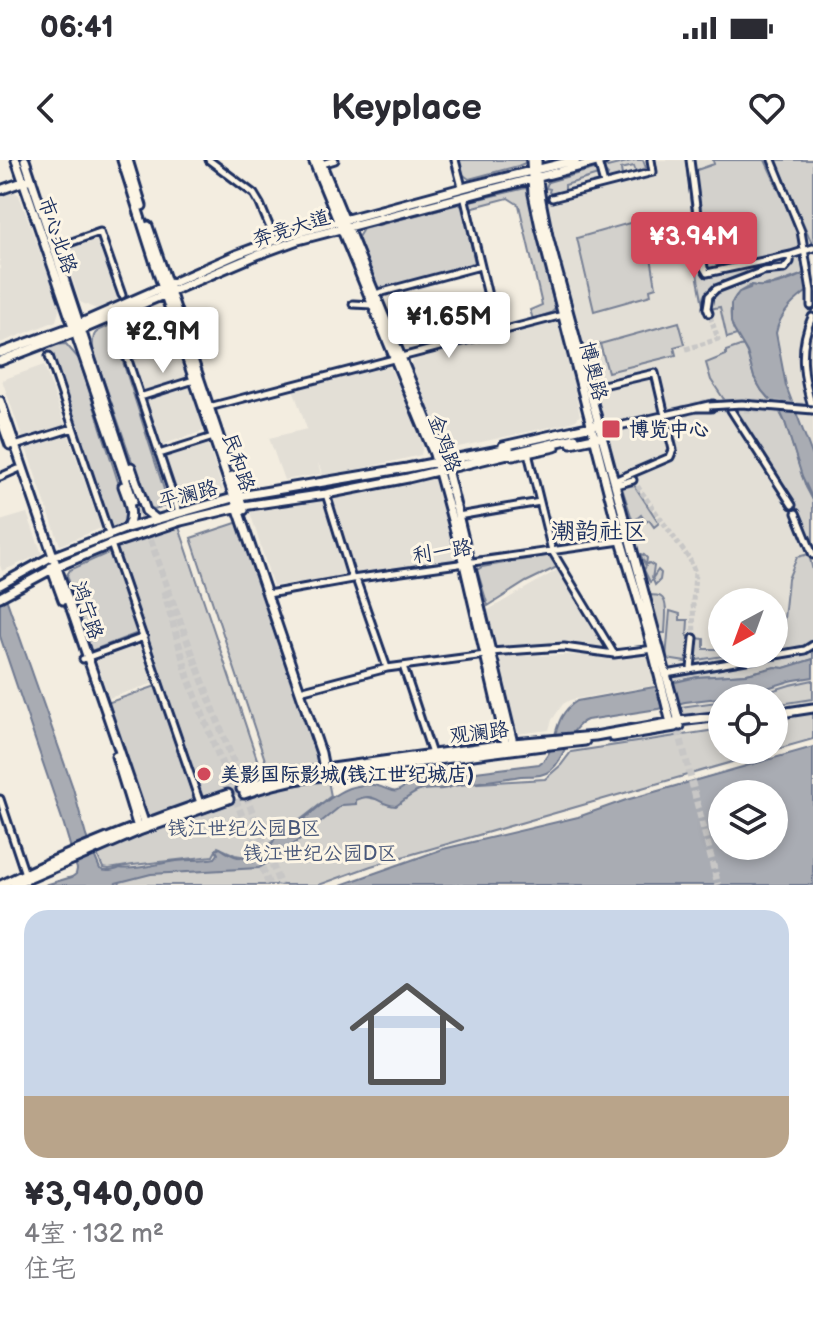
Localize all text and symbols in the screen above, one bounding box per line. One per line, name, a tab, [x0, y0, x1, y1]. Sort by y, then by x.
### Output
text: 06:41	[40, 10, 114, 46]
icon: back	[24, 86, 68, 130]
icon: heart	[745, 86, 789, 130]
text: Keyplace	[331, 87, 482, 130]
street label: 市心北路	[33, 194, 82, 278]
street label: 奔竞大道	[250, 205, 333, 253]
pin: ¥3.94M	[629, 212, 759, 280]
text: ¥3.94M	[649, 222, 739, 253]
pin: ¥1.65M	[384, 292, 514, 360]
text: ¥1.65M	[406, 302, 492, 333]
pin: ¥2.9M	[107, 307, 219, 375]
text: ¥2.9M	[126, 317, 200, 348]
street label: 博奥路	[574, 339, 612, 404]
street label: 金鸡路	[423, 411, 466, 477]
marker: 博览中心	[600, 418, 622, 440]
place label: 博览中心	[629, 418, 709, 442]
street label: 民和路	[217, 430, 259, 496]
street label: 平澜路	[156, 475, 221, 514]
district label: 潮韵社区	[551, 517, 647, 546]
street label: 利一路	[411, 535, 475, 569]
street label: 鸿宁路	[66, 578, 108, 643]
north arrow	[708, 588, 788, 668]
map controls	[708, 588, 788, 860]
button: locate	[708, 684, 788, 764]
street label: 观澜路	[448, 717, 511, 749]
place label: 美影国际影城(钱江世纪城店)	[220, 763, 474, 787]
marker: 美影国际影城(钱江世纪城店)	[195, 765, 213, 783]
button: layers	[708, 780, 788, 860]
park label: 钱江世纪公园B区	[167, 817, 321, 841]
park label: 钱江世纪公园D区	[243, 842, 397, 866]
icon: home	[335, 962, 479, 1106]
text: ¥3,940,000	[24, 1174, 205, 1215]
text: 4室 · 132 m²	[24, 1219, 164, 1250]
text: 住宅	[24, 1254, 76, 1285]

